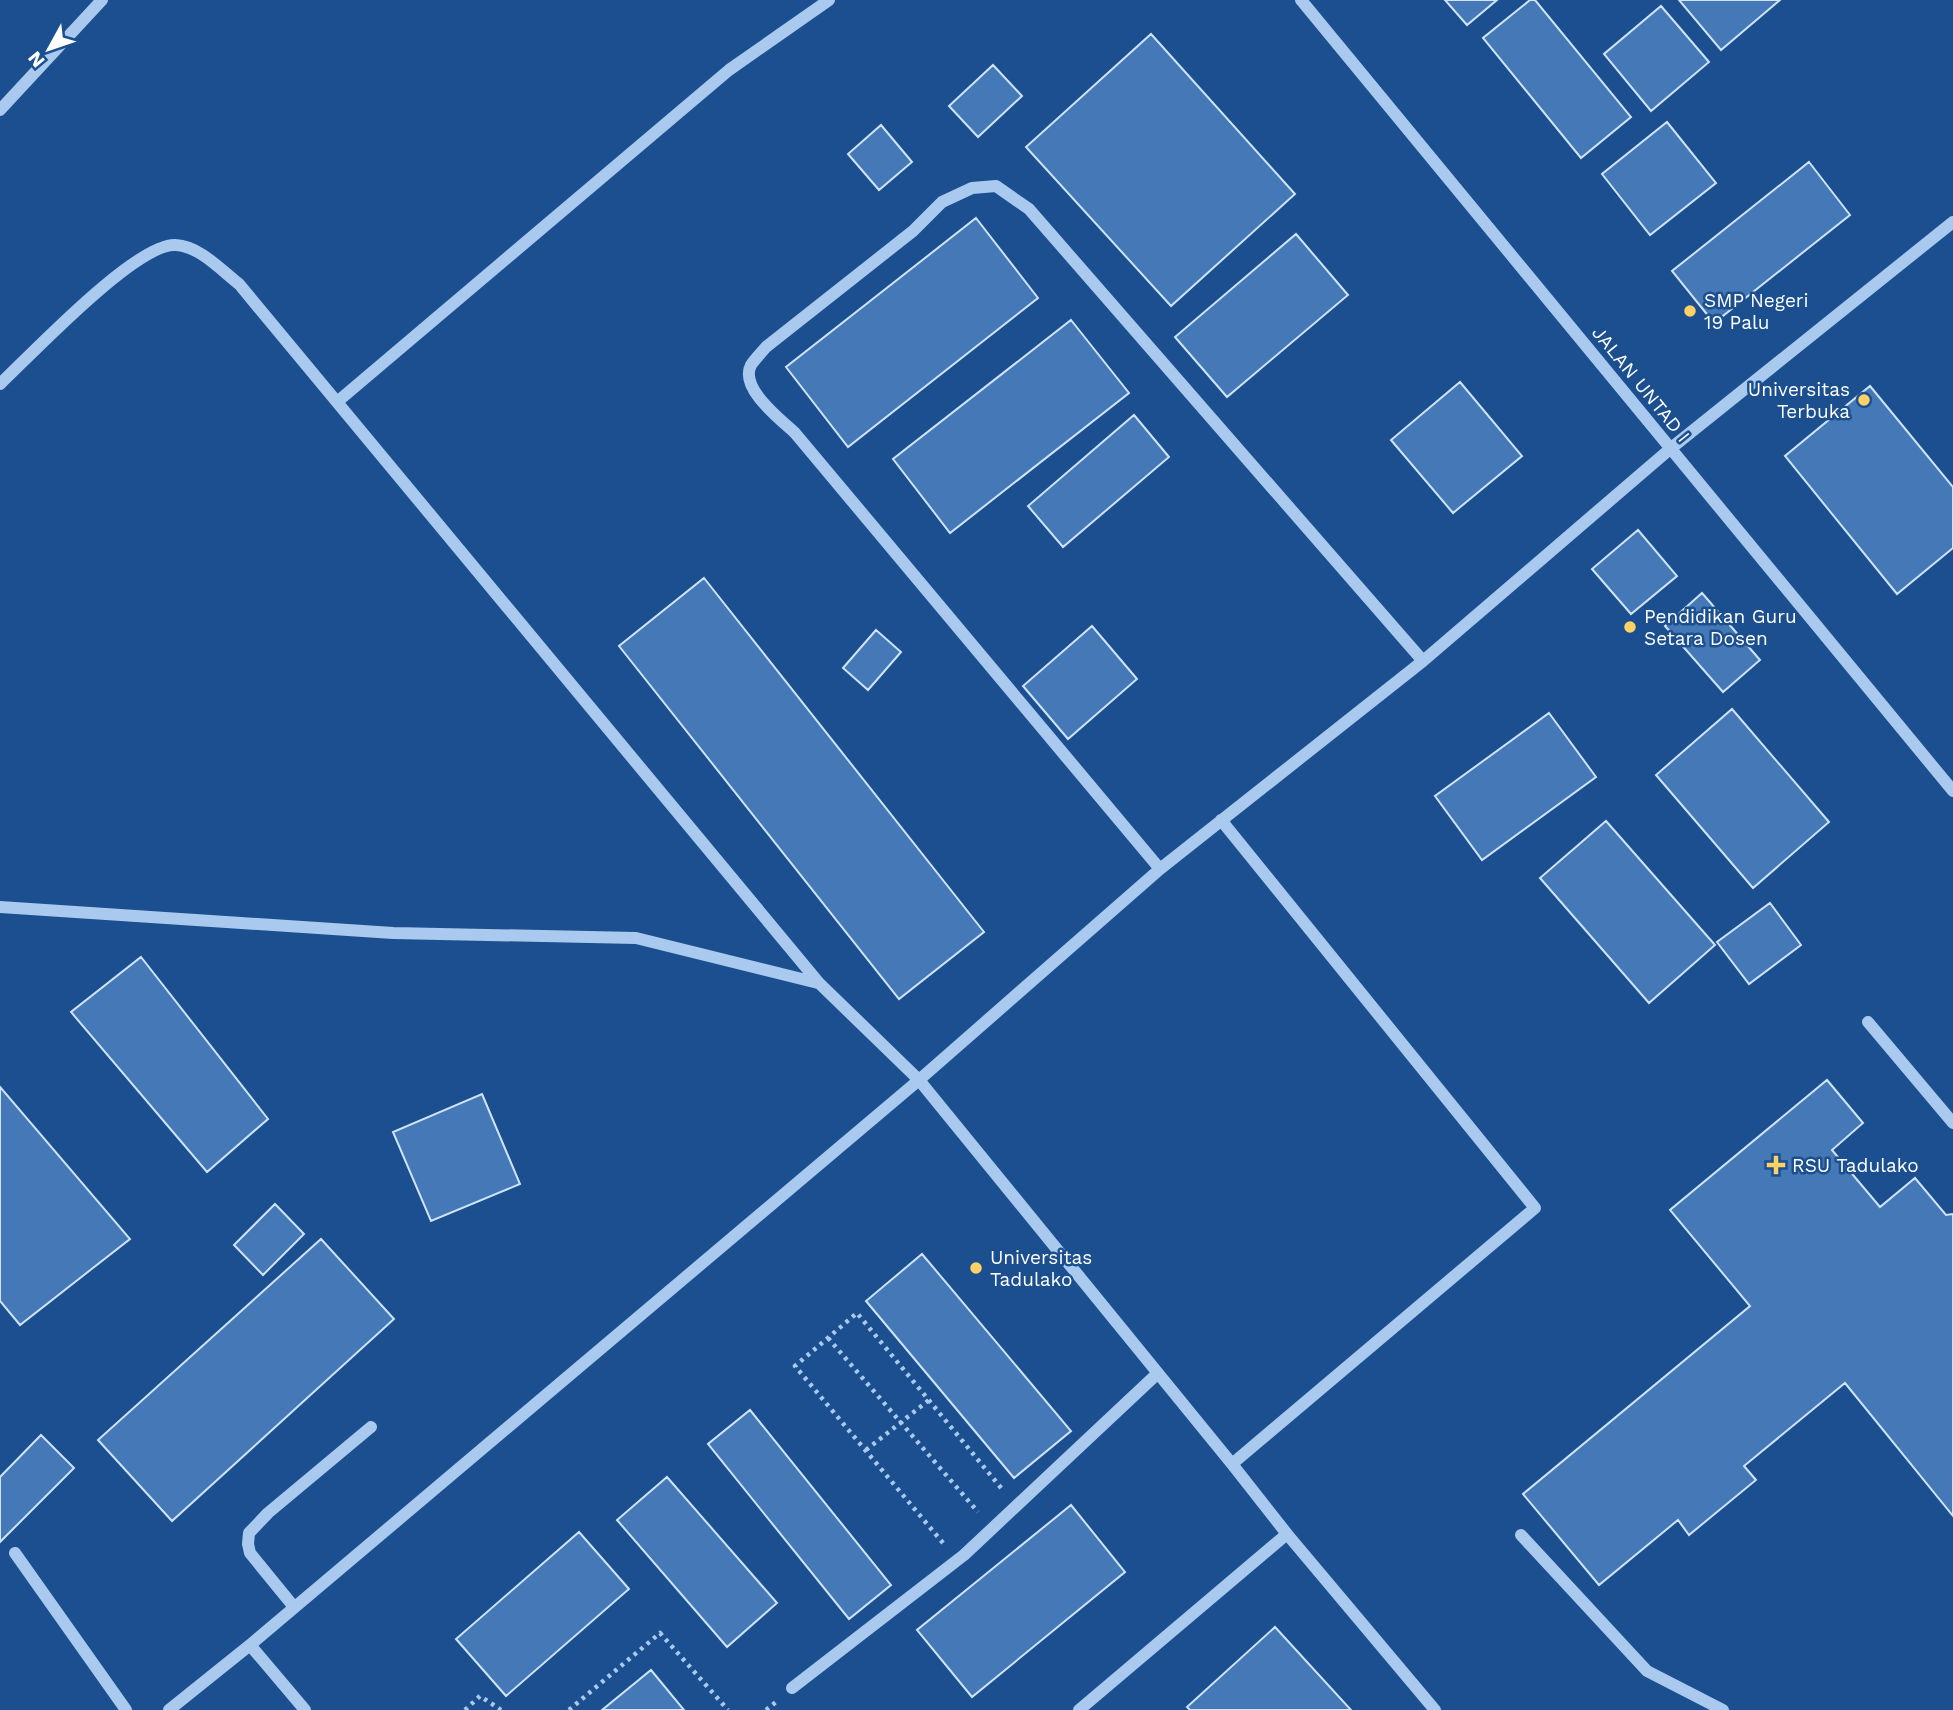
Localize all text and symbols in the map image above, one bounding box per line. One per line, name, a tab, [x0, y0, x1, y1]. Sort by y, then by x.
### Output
north arrow	[14, 14, 84, 84]
text: N	[23, 47, 50, 72]
place label: SMP Negeri 19 Palu	[1704, 289, 1809, 334]
marker: SMP Negeri 19 Palu	[1682, 303, 1698, 319]
street label: JALAN UNTAD I	[1587, 321, 1695, 447]
place label: Universitas Terbuka	[1748, 378, 1850, 423]
marker: Universitas Terbuka	[1856, 392, 1872, 408]
place label: Pendidikan Guru Setara Dosen	[1644, 605, 1797, 650]
marker: Pendidikan Guru Setara Dosen	[1622, 619, 1638, 635]
place label: RSU Tadulako	[1792, 1154, 1919, 1177]
marker: RSU Tadulako	[1766, 1155, 1786, 1175]
place label: Universitas Tadulako	[990, 1246, 1092, 1291]
marker: Universitas Tadulako	[968, 1260, 984, 1276]

